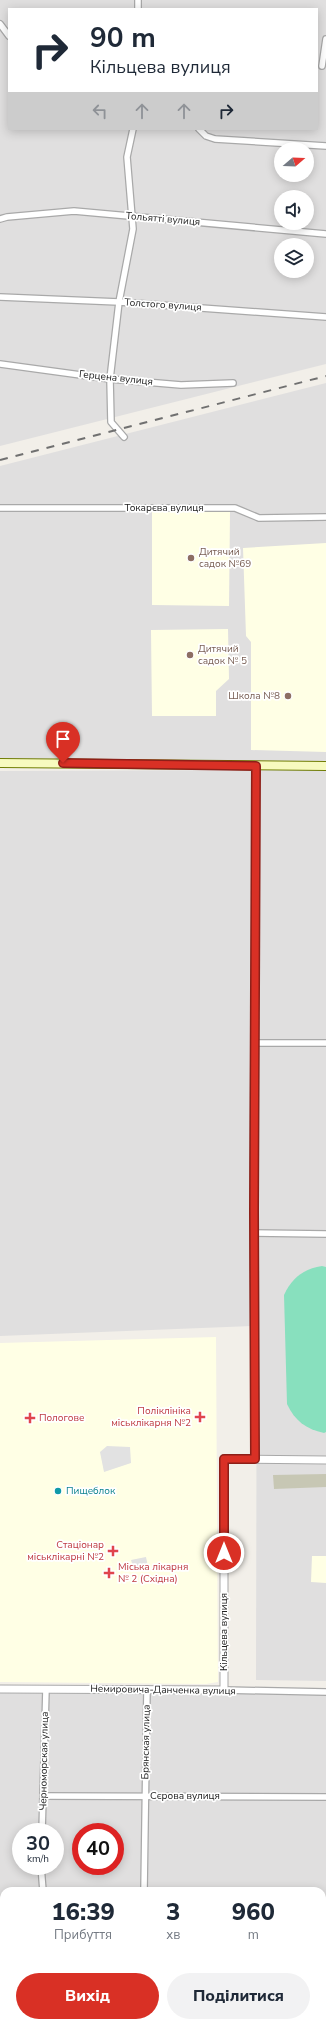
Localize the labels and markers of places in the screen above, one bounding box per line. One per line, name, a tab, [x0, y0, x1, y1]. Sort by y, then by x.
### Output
place label: Дитячий садок №69	[199, 545, 251, 571]
marker: Дитячий садок №69	[186, 553, 196, 563]
place label: Дитячий садок № 5	[198, 642, 247, 668]
marker: Дитячий садок № 5	[185, 650, 195, 660]
place label: Школа №8	[228, 689, 280, 703]
marker: Школа №8	[283, 691, 293, 701]
pin	[46, 722, 80, 763]
place label: Поліклініка міськлікарня №2	[111, 1404, 191, 1430]
place label: Пологове	[39, 1411, 84, 1425]
marker: Поліклініка міськлікарня №2	[194, 1411, 206, 1423]
marker: Пологове	[24, 1412, 36, 1424]
place label: Пищеблок	[66, 1484, 116, 1498]
marker: Пищеблок	[53, 1486, 63, 1496]
place label: Стаціонар міськлікарні №2	[27, 1538, 104, 1564]
marker: Стаціонар міськлікарні №2	[107, 1545, 119, 1557]
place label: Міська лікарня № 2 (Східна)	[118, 1560, 188, 1586]
marker: Міська лікарня № 2 (Східна)	[103, 1567, 115, 1579]

